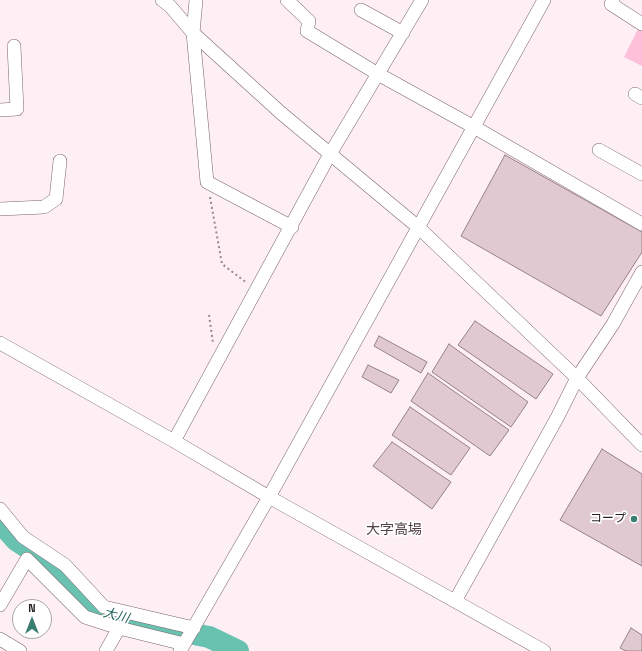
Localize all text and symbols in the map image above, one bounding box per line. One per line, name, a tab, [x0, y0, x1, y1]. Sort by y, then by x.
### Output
place label: コープ	[590, 512, 626, 526]
marker: コープ	[629, 514, 639, 524]
district label: 大字高場	[366, 522, 422, 538]
north arrow	[12, 599, 52, 639]
text: N	[28, 601, 36, 615]
water label: 大川	[101, 605, 131, 627]

